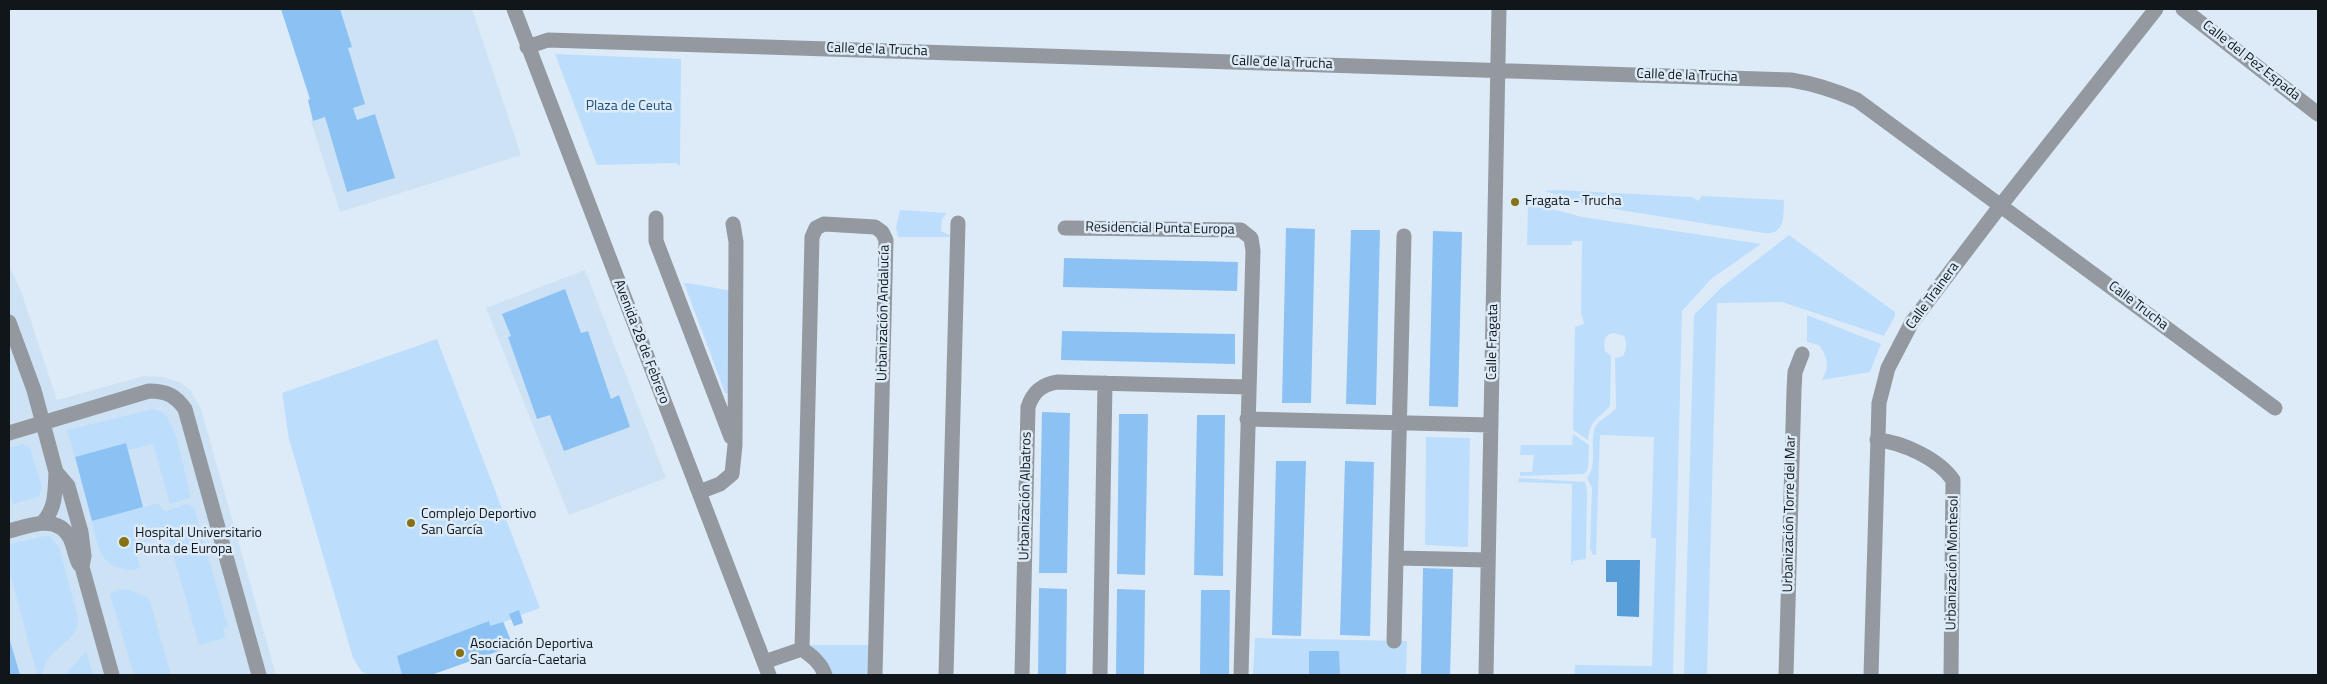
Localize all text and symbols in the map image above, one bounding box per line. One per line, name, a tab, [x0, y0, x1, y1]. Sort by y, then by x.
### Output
street label: Calle del Pez Espada	[2199, 17, 2303, 105]
street label: Calle de la Trucha	[826, 40, 928, 60]
street label: Calle de la Trucha	[1231, 53, 1333, 73]
street label: Calle de la Trucha	[1636, 66, 1738, 86]
park label: Plaza de Ceuta	[586, 99, 672, 115]
place label: Fragata - Trucha	[1525, 194, 1621, 210]
marker: Fragata - Trucha	[1509, 196, 1521, 208]
street label: Residencial Punta Europa	[1085, 219, 1235, 239]
street label: Urbanización Andalucía	[874, 245, 894, 381]
street label: Calle Trainera	[1903, 259, 1963, 333]
street label: Avenida 28 de Febrero	[610, 278, 672, 406]
street label: Calle Trucha	[2105, 278, 2171, 334]
street label: Calle Fragata	[1484, 304, 1502, 380]
street label: Urbanización Albatros	[1016, 431, 1036, 561]
street label: Urbanización Torre del Mar	[1780, 435, 1800, 593]
street label: Urbanización Montesol	[1943, 495, 1963, 631]
place label: Complejo Deportivo San García	[421, 507, 536, 540]
marker: Complejo Deportivo San García	[405, 517, 417, 529]
place label: Hospital Universitario Punta de Europa	[135, 526, 262, 558]
marker: Hospital Universitario Punta de Europa	[117, 535, 131, 549]
place label: Asociación Deportiva San García-Caetaria	[470, 637, 593, 670]
marker: Asociación Deportiva San García-Caetaria	[454, 647, 466, 659]

